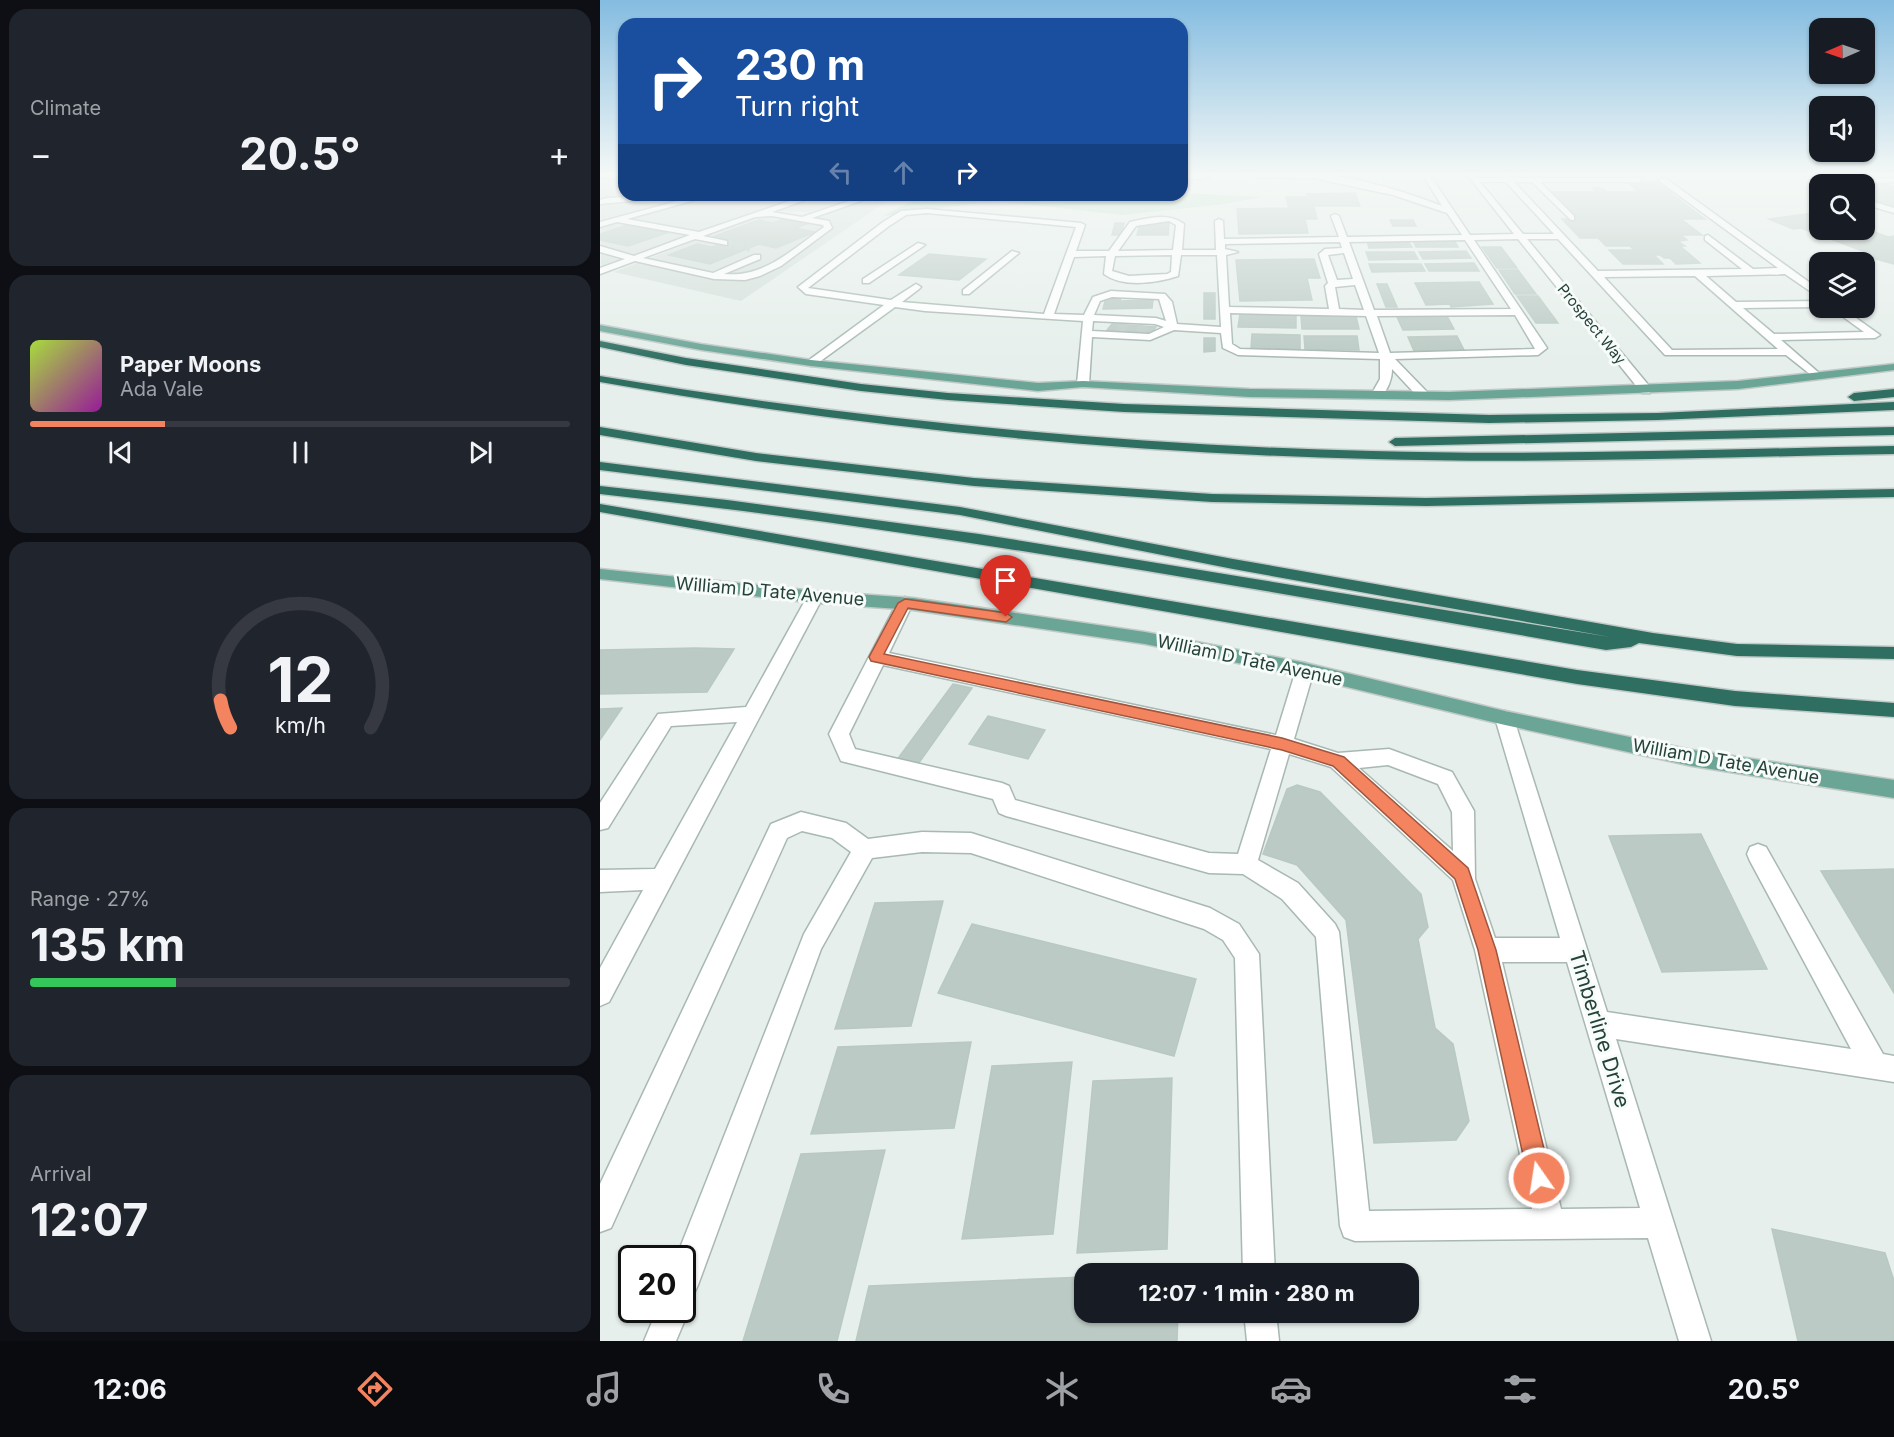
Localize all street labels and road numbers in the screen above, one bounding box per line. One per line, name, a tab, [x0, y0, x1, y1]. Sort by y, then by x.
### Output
street label: Prospect Way	[1554, 280, 1631, 369]
street label: William D Tate Avenue	[675, 572, 865, 610]
street label: William D Tate Avenue	[1155, 630, 1345, 690]
street label: William D Tate Avenue	[1631, 734, 1821, 788]
street label: Timberline Drive	[1564, 947, 1636, 1111]

